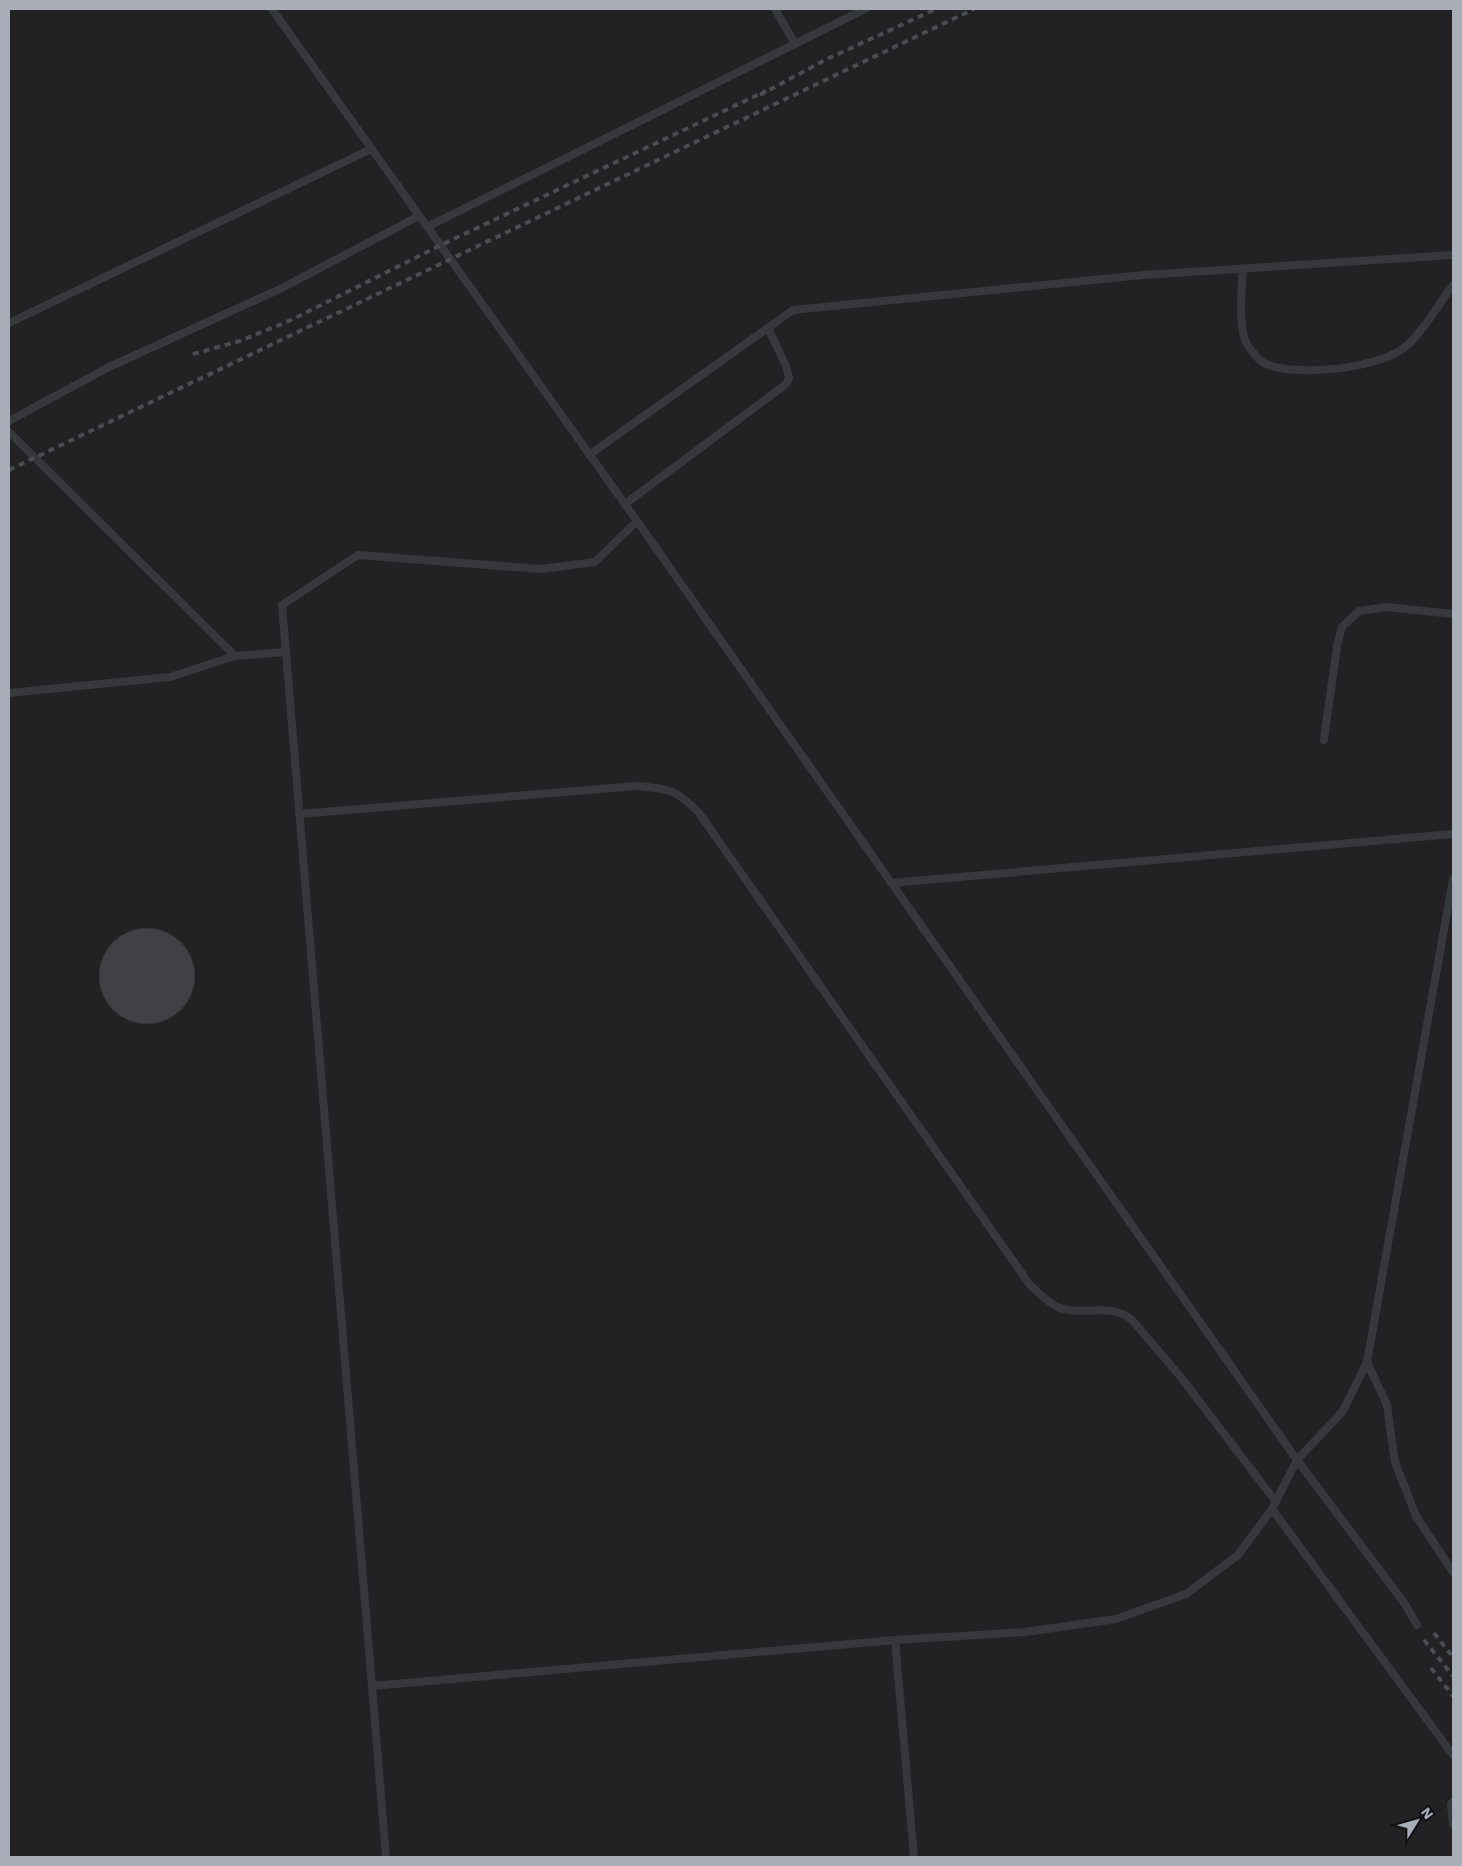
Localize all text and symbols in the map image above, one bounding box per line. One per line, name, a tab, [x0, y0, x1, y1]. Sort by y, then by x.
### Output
north arrow	[1392, 1796, 1442, 1846]
text: N	[1418, 1804, 1437, 1822]

